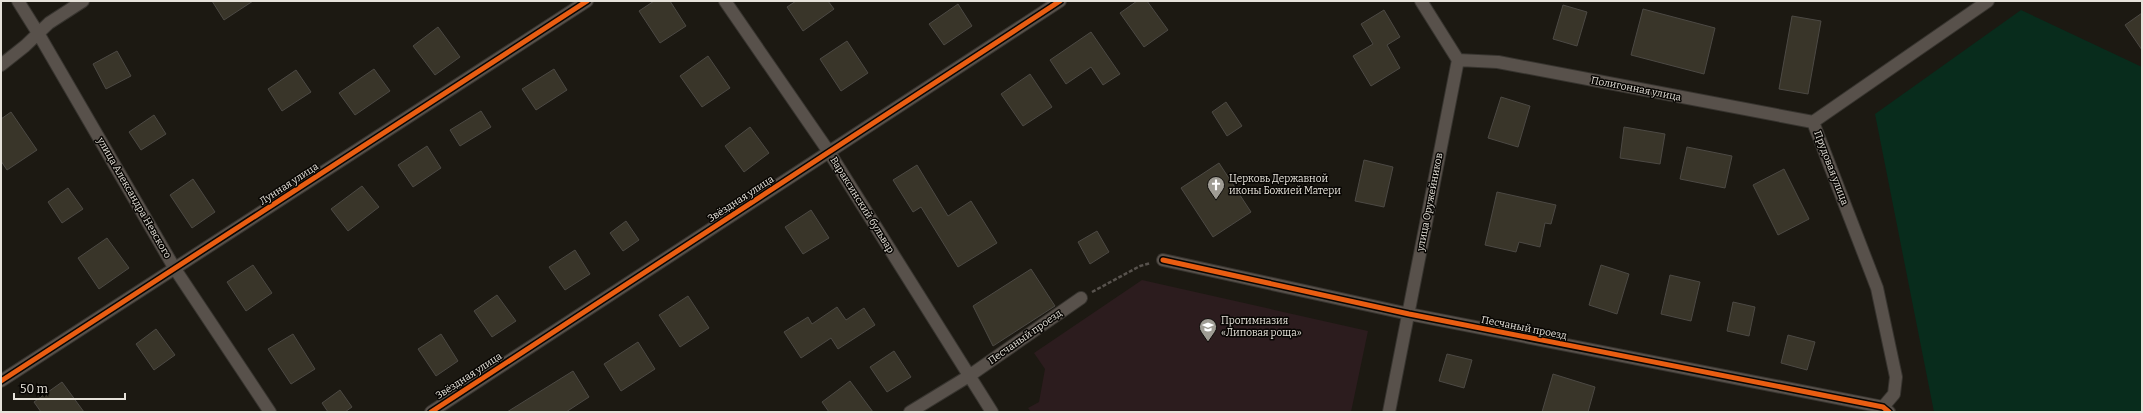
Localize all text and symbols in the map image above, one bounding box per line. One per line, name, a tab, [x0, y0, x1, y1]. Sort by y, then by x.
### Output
street label: Полигонная улица	[1590, 74, 1683, 104]
street label: Прудовая улица	[1811, 129, 1851, 207]
street label: улица Александра Невского	[94, 135, 174, 261]
street label: улица Оружейников	[1414, 151, 1446, 253]
street label: Вараксинский бульвар	[827, 154, 897, 255]
street label: Лунная улица	[257, 160, 321, 207]
street label: Звёздная улица	[706, 173, 777, 225]
place label: Церковь Державной иконы Божией Матери	[1229, 173, 1341, 197]
church icon: Церковь Державной иконы Божией Матери	[1206, 175, 1226, 200]
street label: Песчаный проезд	[986, 307, 1064, 367]
street label: Песчаный проезд	[1480, 314, 1568, 342]
place label: Прогимназия «Липовая роща»	[1221, 315, 1302, 339]
school or university icon: Прогимназия «Липовая роща»	[1198, 317, 1218, 342]
street label: Звёздная улица	[434, 350, 505, 402]
scale bar	[14, 375, 125, 401]
text: 50 m	[20, 382, 49, 396]

